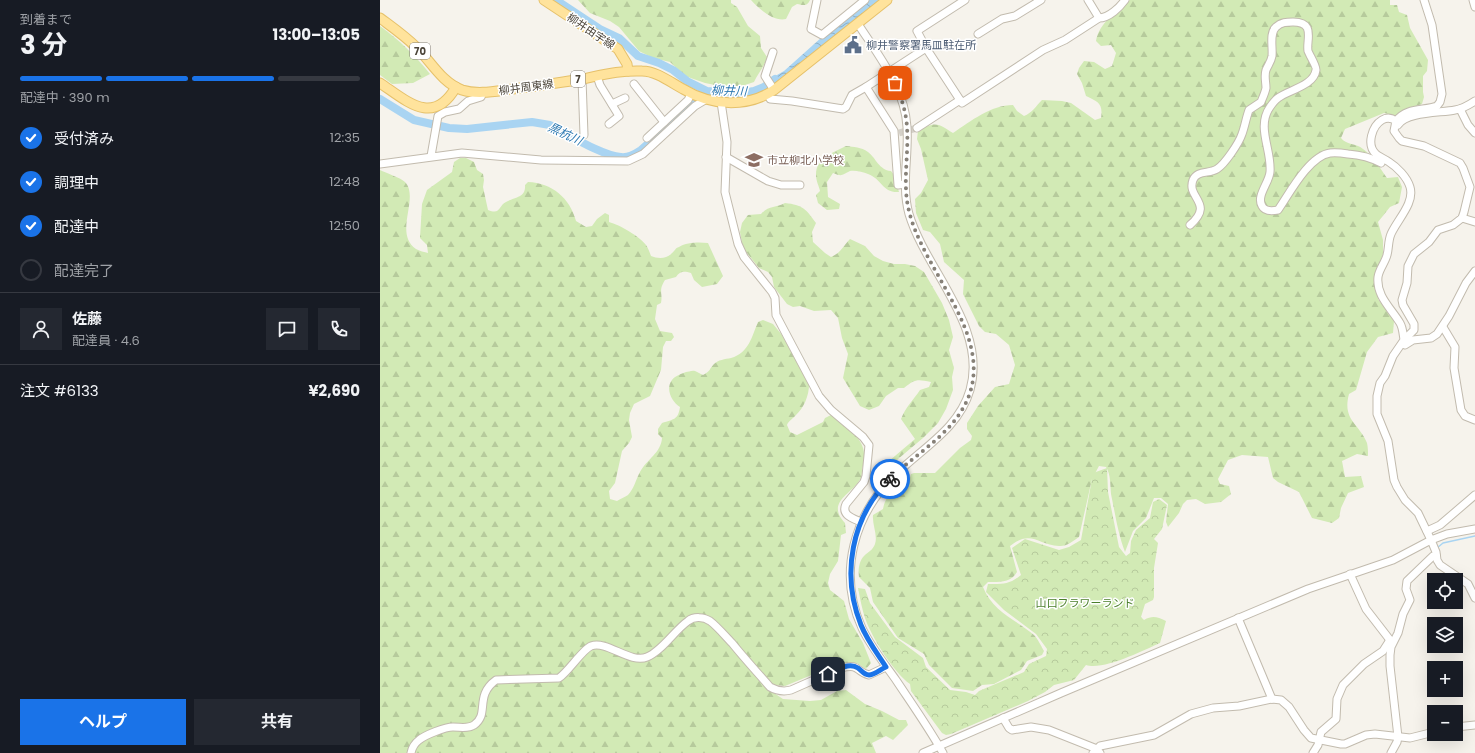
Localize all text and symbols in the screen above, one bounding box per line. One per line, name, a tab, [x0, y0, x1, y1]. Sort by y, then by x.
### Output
street label: 柳井由宇線	[564, 9, 618, 53]
text: 到着まで	[20, 10, 72, 29]
text: 13:00–13:05	[273, 24, 360, 45]
text: 3 分	[20, 27, 67, 63]
public building icon: 柳井警察署馬皿駐在所	[843, 35, 863, 55]
place label: 柳井警察署馬皿駐在所	[866, 37, 977, 53]
road number: 70	[410, 43, 430, 59]
pin	[878, 66, 912, 100]
road number: 7	[571, 71, 585, 87]
icon: bag	[884, 72, 906, 94]
street label: 柳井周東線	[498, 75, 554, 99]
water label: 柳井川	[711, 81, 749, 100]
text: 配達中 · 390 m	[20, 88, 110, 107]
water label: 黒杭川	[545, 118, 587, 150]
icon: check	[20, 127, 42, 149]
text: 受付済み	[54, 128, 114, 149]
text: 12:35	[330, 128, 360, 147]
school or university icon: 市立柳北小学校	[744, 150, 764, 170]
place label: 市立柳北小学校	[767, 152, 844, 168]
icon: check	[20, 171, 42, 193]
text: 調理中	[54, 172, 99, 193]
text: 12:48	[329, 172, 360, 191]
icon: check	[20, 215, 42, 237]
text: 配達中	[54, 216, 99, 237]
text: 12:50	[329, 216, 360, 235]
text: 配達完了	[54, 260, 114, 281]
button: person	[20, 308, 62, 350]
text: 佐藤	[72, 308, 102, 329]
button: chat	[266, 308, 308, 350]
button: phone	[318, 308, 360, 350]
text: 配達員 · 4.6	[72, 331, 140, 350]
text: 注文 #6133	[20, 380, 99, 401]
text: ¥2,690	[309, 380, 360, 401]
courier	[870, 459, 910, 499]
icon: bike	[879, 468, 901, 490]
map controls	[1427, 573, 1463, 741]
button: locate	[1427, 573, 1463, 609]
park label: 山口フラワーランド	[1036, 595, 1135, 611]
button: layers	[1427, 617, 1463, 653]
pin	[811, 657, 845, 691]
button: +	[1427, 661, 1463, 697]
icon: home	[817, 663, 839, 685]
button: ヘルプ	[20, 699, 186, 745]
button: 共有	[194, 699, 360, 745]
button: −	[1427, 705, 1463, 741]

